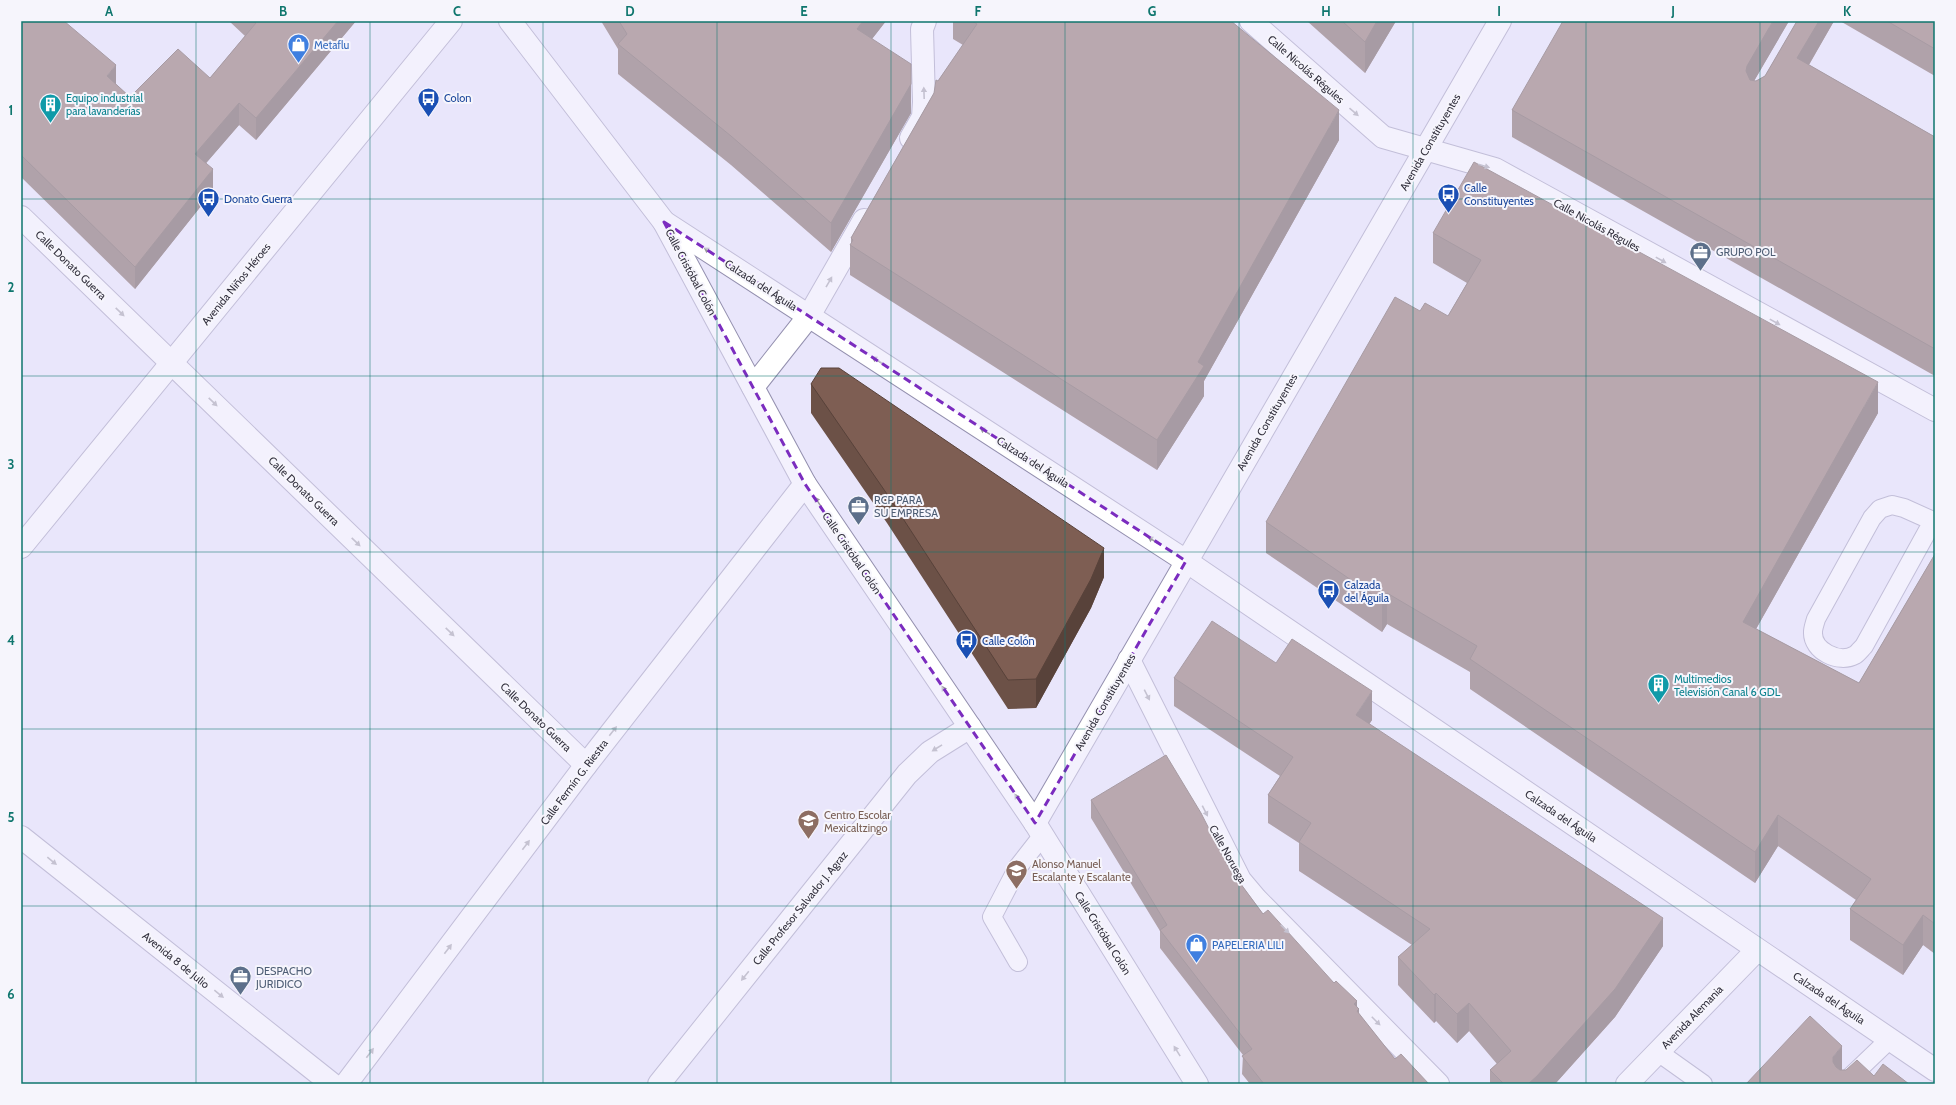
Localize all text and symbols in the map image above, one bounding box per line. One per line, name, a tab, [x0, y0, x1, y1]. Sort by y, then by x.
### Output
text: A	[105, 3, 114, 19]
text: B	[279, 3, 287, 19]
text: C	[453, 3, 461, 19]
text: D	[625, 3, 635, 19]
text: E	[800, 3, 808, 19]
text: F	[975, 3, 982, 19]
text: G	[1148, 3, 1157, 19]
text: H	[1321, 3, 1331, 19]
text: I	[1497, 3, 1501, 19]
text: J	[1670, 3, 1675, 19]
text: K	[1843, 3, 1852, 19]
shop icon: Metaflu	[285, 32, 311, 65]
street label: Calle Nicolás Régules	[1265, 32, 1348, 106]
place label: Metaflu	[314, 38, 350, 52]
bus stop icon: Colon	[416, 85, 442, 118]
one-way arrow	[921, 86, 927, 99]
building icon: Equipo industrial para lavanderías	[37, 91, 63, 124]
place label: Equipo industrial para lavanderías	[66, 91, 143, 118]
place label: Colon	[444, 91, 471, 105]
street label: Avenida Constituyentes	[1397, 91, 1464, 193]
text: 1	[9, 102, 13, 118]
one-way arrow	[1349, 107, 1359, 116]
one-way arrow	[1479, 163, 1491, 169]
bus stop icon: Calle Constituyentes	[1436, 181, 1462, 214]
place label: Calle Constituyentes	[1464, 181, 1534, 208]
bus stop icon: Donato Guerra	[196, 186, 222, 219]
place label: Donato Guerra	[224, 192, 293, 206]
street label: Calle Nicolás Régules	[1551, 195, 1643, 255]
street label: Calle Cristóbal Colón	[662, 226, 720, 318]
street label: Calle Donato Guerra	[32, 227, 110, 303]
office icon: GRUPO POL	[1687, 239, 1713, 272]
street label: Avenida Niños Héroes	[199, 240, 274, 328]
place label: GRUPO POL	[1716, 245, 1776, 259]
one-way arrow	[704, 247, 714, 255]
street label: Calzada del Águila	[722, 256, 801, 314]
one-way arrow	[1655, 256, 1666, 263]
one-way arrow	[825, 276, 832, 288]
text: 2	[8, 279, 15, 295]
one-way arrow	[115, 307, 125, 317]
one-way arrow	[1769, 319, 1780, 325]
one-way arrow	[871, 356, 882, 364]
street label: Avenida Constituyentes	[1234, 371, 1301, 473]
one-way arrow	[208, 397, 218, 407]
one-way arrow	[980, 427, 991, 435]
street label: Calzada del Águila	[994, 433, 1073, 491]
street label: Calle Donato Guerra	[265, 453, 343, 529]
text: 3	[7, 456, 15, 472]
office icon: RCP PARA SU EMPRESA	[845, 493, 871, 526]
place label: RCP PARA SU EMPRESA	[874, 493, 938, 520]
one-way arrow	[814, 497, 822, 507]
street label: Calle Cristóbal Colón	[819, 509, 885, 597]
one-way arrow	[1148, 536, 1158, 544]
one-way arrow	[351, 537, 361, 547]
bus stop icon: Calzada del Águila	[1316, 578, 1342, 611]
place label: Calzada del Águila	[1344, 578, 1390, 605]
one-way arrow	[445, 628, 455, 637]
bus stop icon: Calle Colón	[954, 628, 980, 661]
text: 4	[7, 632, 15, 648]
place label: Calle Colón	[982, 634, 1035, 648]
street label: Avenida Constituyentes	[1072, 651, 1139, 753]
building icon: Multimedios Televisión Canal 6 GDL	[1645, 672, 1671, 705]
place label: Multimedios Televisión Canal 6 GDL	[1674, 672, 1781, 699]
street label: Calle Donato Guerra	[497, 679, 575, 755]
one-way arrow	[941, 686, 949, 696]
one-way arrow	[1143, 689, 1150, 700]
one-way arrow	[609, 725, 618, 736]
street label: Calle Fermín G. Riestra	[537, 736, 611, 828]
one-way arrow	[932, 744, 942, 752]
street label: Calzada del Águila	[1522, 787, 1600, 846]
one-way arrow	[1014, 793, 1022, 804]
one-way arrow	[1202, 805, 1208, 817]
school or university icon: Centro Escolar Mexicaltzingo	[795, 808, 821, 841]
place label: Centro Escolar Mexicaltzingo	[824, 808, 891, 835]
text: 5	[8, 809, 15, 825]
street label: Calle Noruega	[1206, 822, 1250, 886]
one-way arrow	[522, 840, 530, 851]
street label: Calle Profesor Salvador J. Agraz	[750, 848, 850, 968]
one-way arrow	[46, 857, 57, 865]
school or university icon: Alonso Manuel Escalante y Escalante	[1003, 857, 1029, 890]
place label: Alonso Manuel Escalante y Escalante	[1032, 857, 1131, 884]
street label: Calle Cristóbal Colón	[1072, 889, 1134, 977]
one-way arrow	[1280, 924, 1290, 934]
street label: Avenida 8 de Julio	[140, 929, 212, 991]
shop icon: PAPELERIA LILI	[1183, 932, 1209, 965]
place label: PAPELERIA LILI	[1212, 938, 1284, 952]
one-way arrow	[444, 944, 452, 954]
office icon: DESPACHO JURIDICO	[227, 964, 253, 997]
place label: DESPACHO JURIDICO	[255, 964, 313, 991]
street label: Calzada del Águila	[1790, 969, 1868, 1028]
one-way arrow	[741, 970, 750, 981]
street label: Avenida Alemania	[1658, 982, 1726, 1052]
text: 6	[7, 986, 15, 1002]
one-way arrow	[213, 990, 224, 999]
one-way arrow	[1371, 1017, 1381, 1026]
one-way arrow	[1173, 1045, 1180, 1057]
one-way arrow	[366, 1047, 374, 1058]

